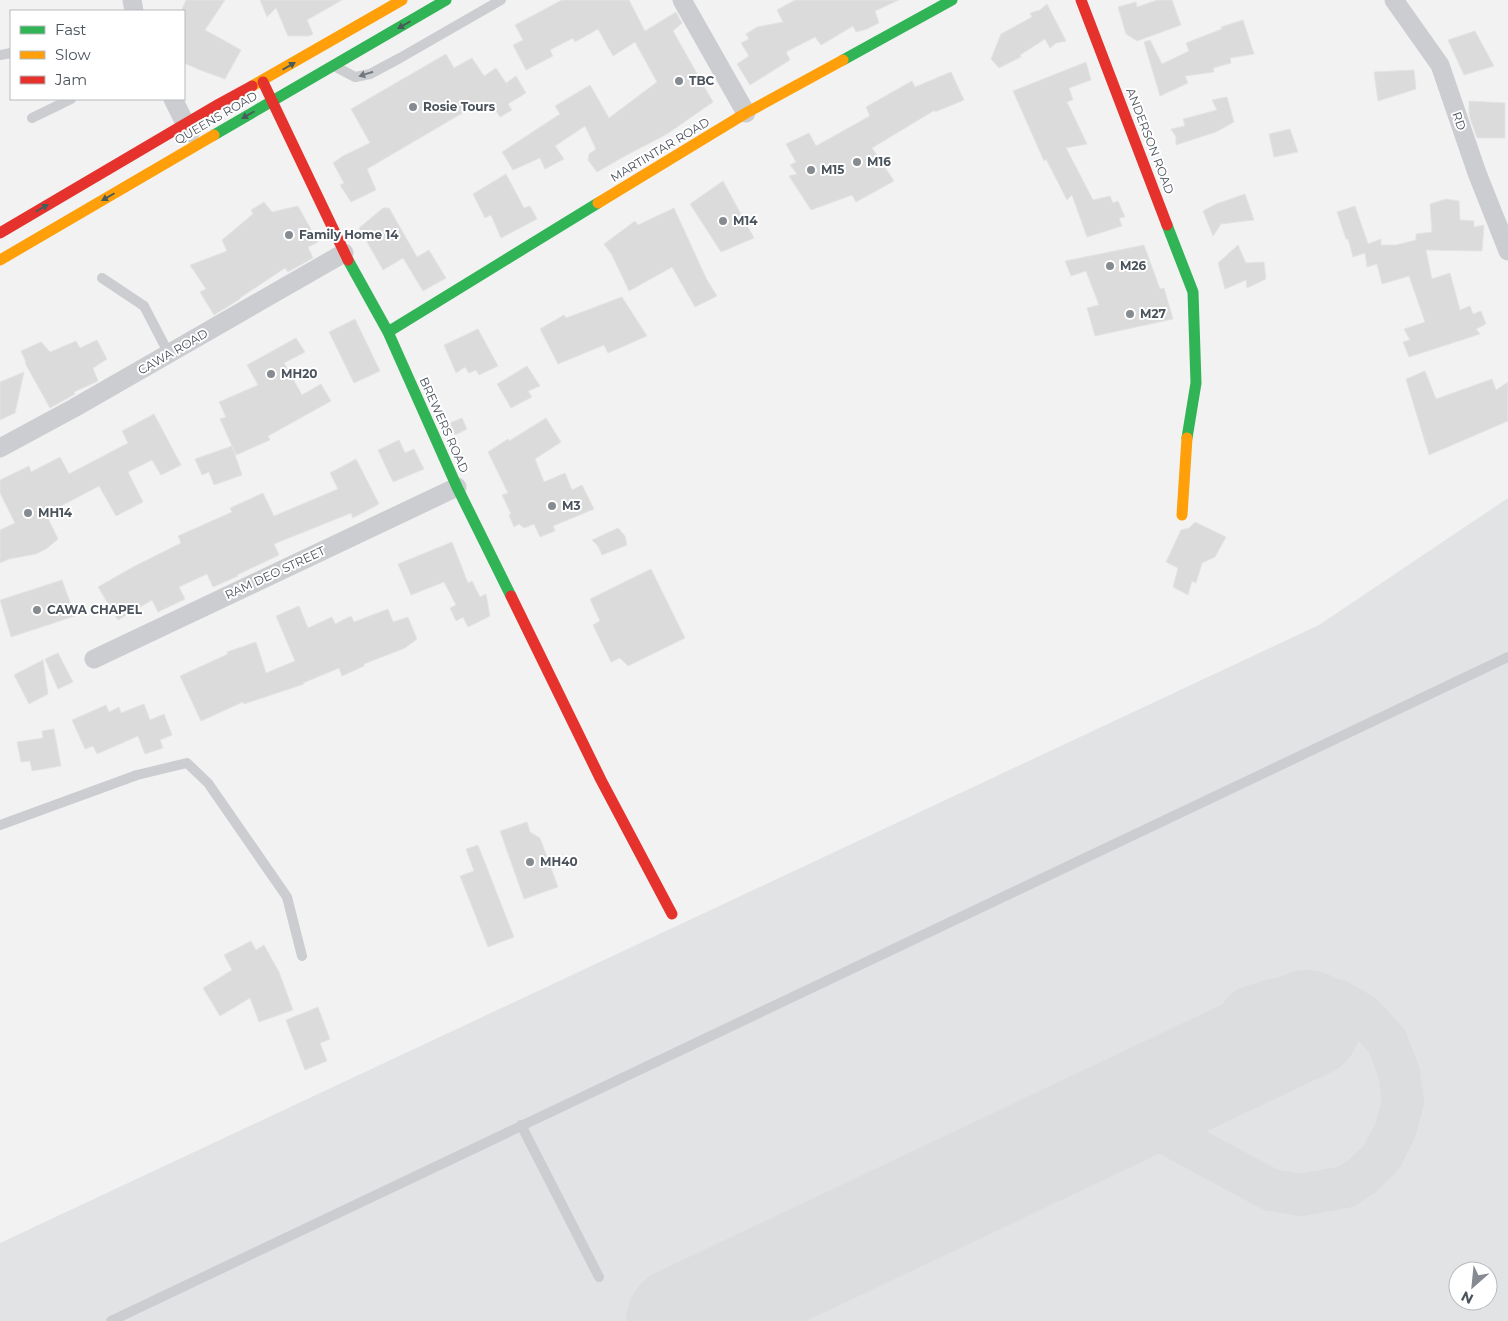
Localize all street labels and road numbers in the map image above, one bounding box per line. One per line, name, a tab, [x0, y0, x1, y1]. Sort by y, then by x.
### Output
street label: ANDERSON ROAD	[1123, 86, 1178, 196]
street label: QUEENS ROAD	[172, 88, 260, 147]
street label: RD	[1449, 110, 1470, 132]
street label: MARTINTAR ROAD	[607, 114, 712, 185]
street label: CAWA ROAD	[135, 325, 210, 378]
street label: BREWERS ROAD	[417, 375, 472, 475]
street label: RAM DEO STREET	[222, 543, 327, 602]

